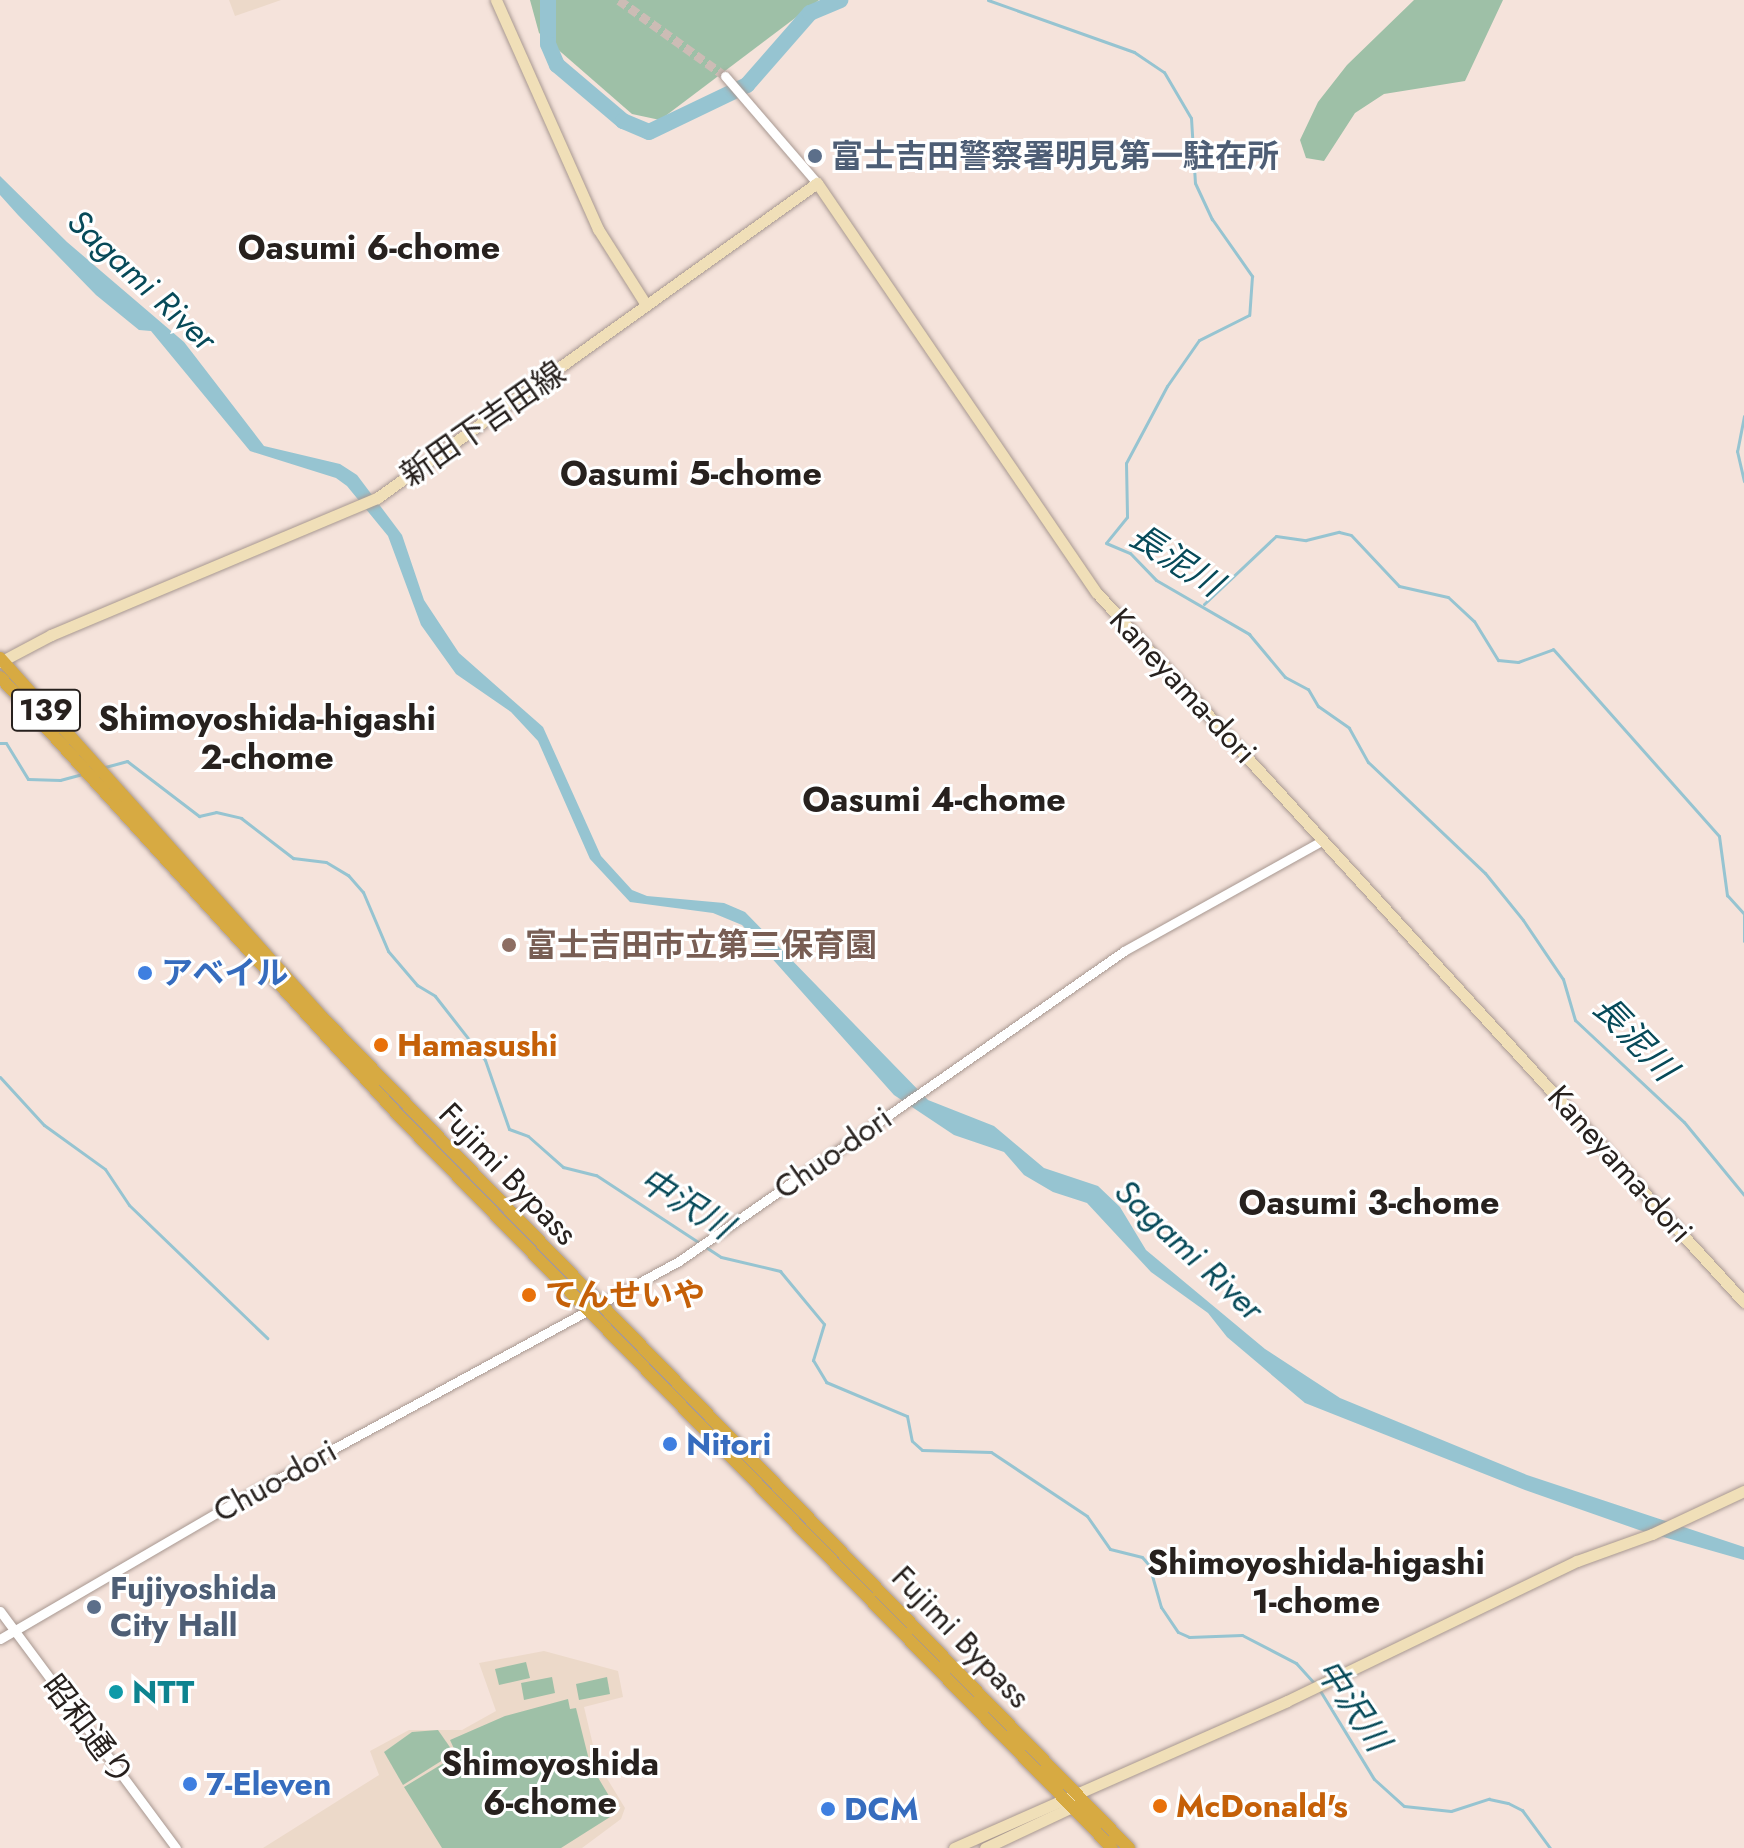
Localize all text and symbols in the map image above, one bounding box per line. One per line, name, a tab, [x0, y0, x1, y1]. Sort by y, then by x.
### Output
place label: 富士吉田警察署明見第一駐在所	[831, 137, 1279, 175]
marker: 富士吉田警察署明見第一駐在所	[806, 147, 824, 165]
water label: Sagami River	[59, 201, 225, 359]
district label: Oasumi 6-chome	[238, 228, 500, 268]
street label: 新田下吉田線	[393, 353, 573, 495]
district label: Oasumi 5-chome	[560, 454, 822, 494]
water label: 長泥川	[1122, 515, 1230, 605]
street label: Kaneyama-dori	[1102, 601, 1264, 771]
road number: 139	[10, 684, 82, 736]
district label: Shimoyoshida-higashi 2-chome	[98, 698, 436, 778]
district label: Oasumi 4-chome	[802, 780, 1066, 820]
place label: 富士吉田市立第三保育園	[525, 926, 877, 964]
marker: 富士吉田市立第三保育園	[500, 936, 518, 954]
place label: アベイル	[161, 954, 289, 992]
marker: アベイル	[136, 964, 154, 982]
water label: 長泥川	[1585, 987, 1685, 1089]
place label: Hamasushi	[397, 1026, 558, 1064]
marker: Hamasushi	[372, 1036, 390, 1054]
street label: Kaneyama-dori	[1540, 1078, 1700, 1250]
street label: Fujimi Bypass	[431, 1095, 585, 1253]
street label: Chuo-dori	[767, 1099, 899, 1207]
water label: 中沢川	[632, 1159, 740, 1247]
water label: Sagami River	[1106, 1171, 1272, 1329]
district label: Oasumi 3-chome	[1239, 1183, 1499, 1223]
place label: てんせいや	[545, 1276, 705, 1314]
marker: てんせいや	[520, 1286, 538, 1304]
place label: Nitori	[686, 1425, 771, 1463]
street label: Chuo-dori	[207, 1432, 343, 1530]
marker: Nitori	[661, 1435, 679, 1453]
district label: Shimoyoshida-higashi 1-chome	[1147, 1542, 1485, 1622]
street label: Fujimi Bypass	[884, 1558, 1038, 1716]
place label: Fujiyoshida City Hall	[110, 1570, 277, 1645]
marker: Fujiyoshida City Hall	[85, 1598, 103, 1616]
water label: 中沢川	[1308, 1651, 1398, 1759]
street label: 昭和通り	[34, 1667, 142, 1793]
place label: NTT	[132, 1673, 194, 1711]
marker: NTT	[107, 1683, 125, 1701]
district label: Shimoyoshida 6-chome	[441, 1743, 659, 1822]
place label: 7-Eleven	[206, 1765, 331, 1803]
marker: 7-Eleven	[181, 1775, 199, 1793]
place label: McDonald's	[1176, 1787, 1348, 1825]
place label: DCM	[844, 1790, 918, 1828]
marker: McDonald's	[1151, 1797, 1169, 1815]
marker: DCM	[819, 1800, 837, 1818]

